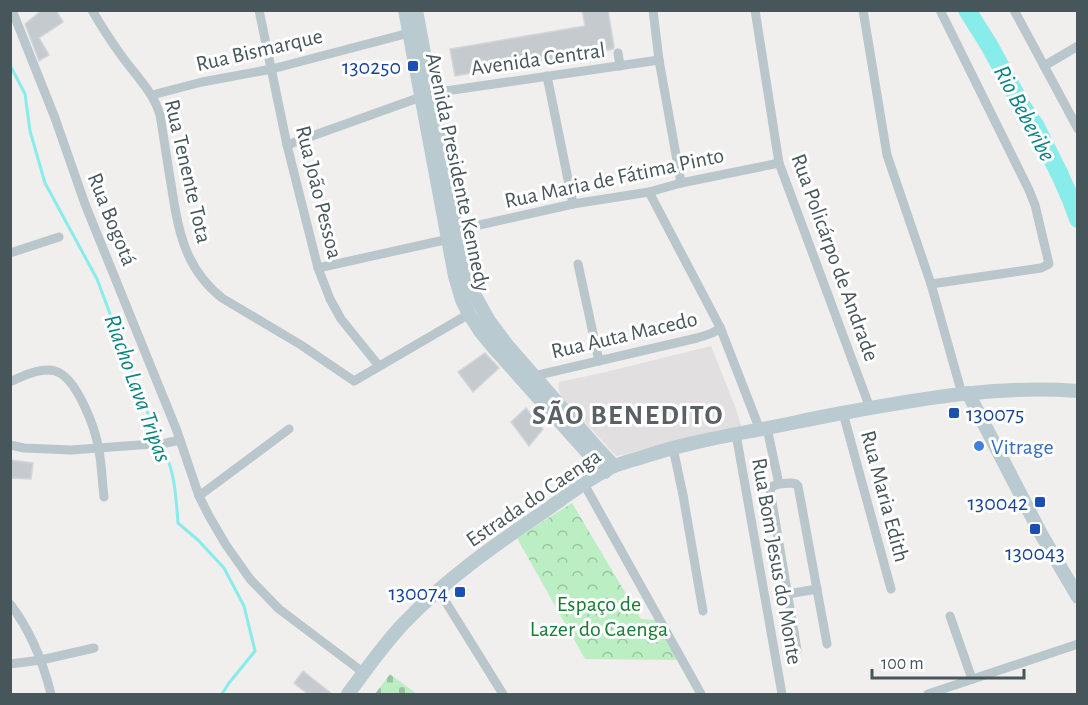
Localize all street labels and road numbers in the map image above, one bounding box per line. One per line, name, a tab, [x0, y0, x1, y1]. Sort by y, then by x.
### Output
street label: Rua Bismarque	[194, 25, 325, 75]
street label: Avenida Central	[470, 39, 607, 79]
street label: Avenida Presidente Kennedy	[422, 51, 494, 294]
street label: Rua Tenente Tota	[161, 97, 215, 245]
street label: Rua João Pessoa	[292, 123, 346, 261]
street label: Rua Maria de Fátima Pinto	[503, 144, 726, 212]
street label: Rua Policárpo de Andrade	[787, 151, 883, 364]
street label: Rua Bogotá	[84, 170, 141, 269]
street label: Rua Auta Macedo	[549, 307, 699, 362]
street label: Rua Maria Edith	[857, 428, 913, 564]
street label: Estrada do Caenga	[462, 445, 605, 551]
street label: Rua Bom Jesus do Monte	[748, 456, 806, 666]

